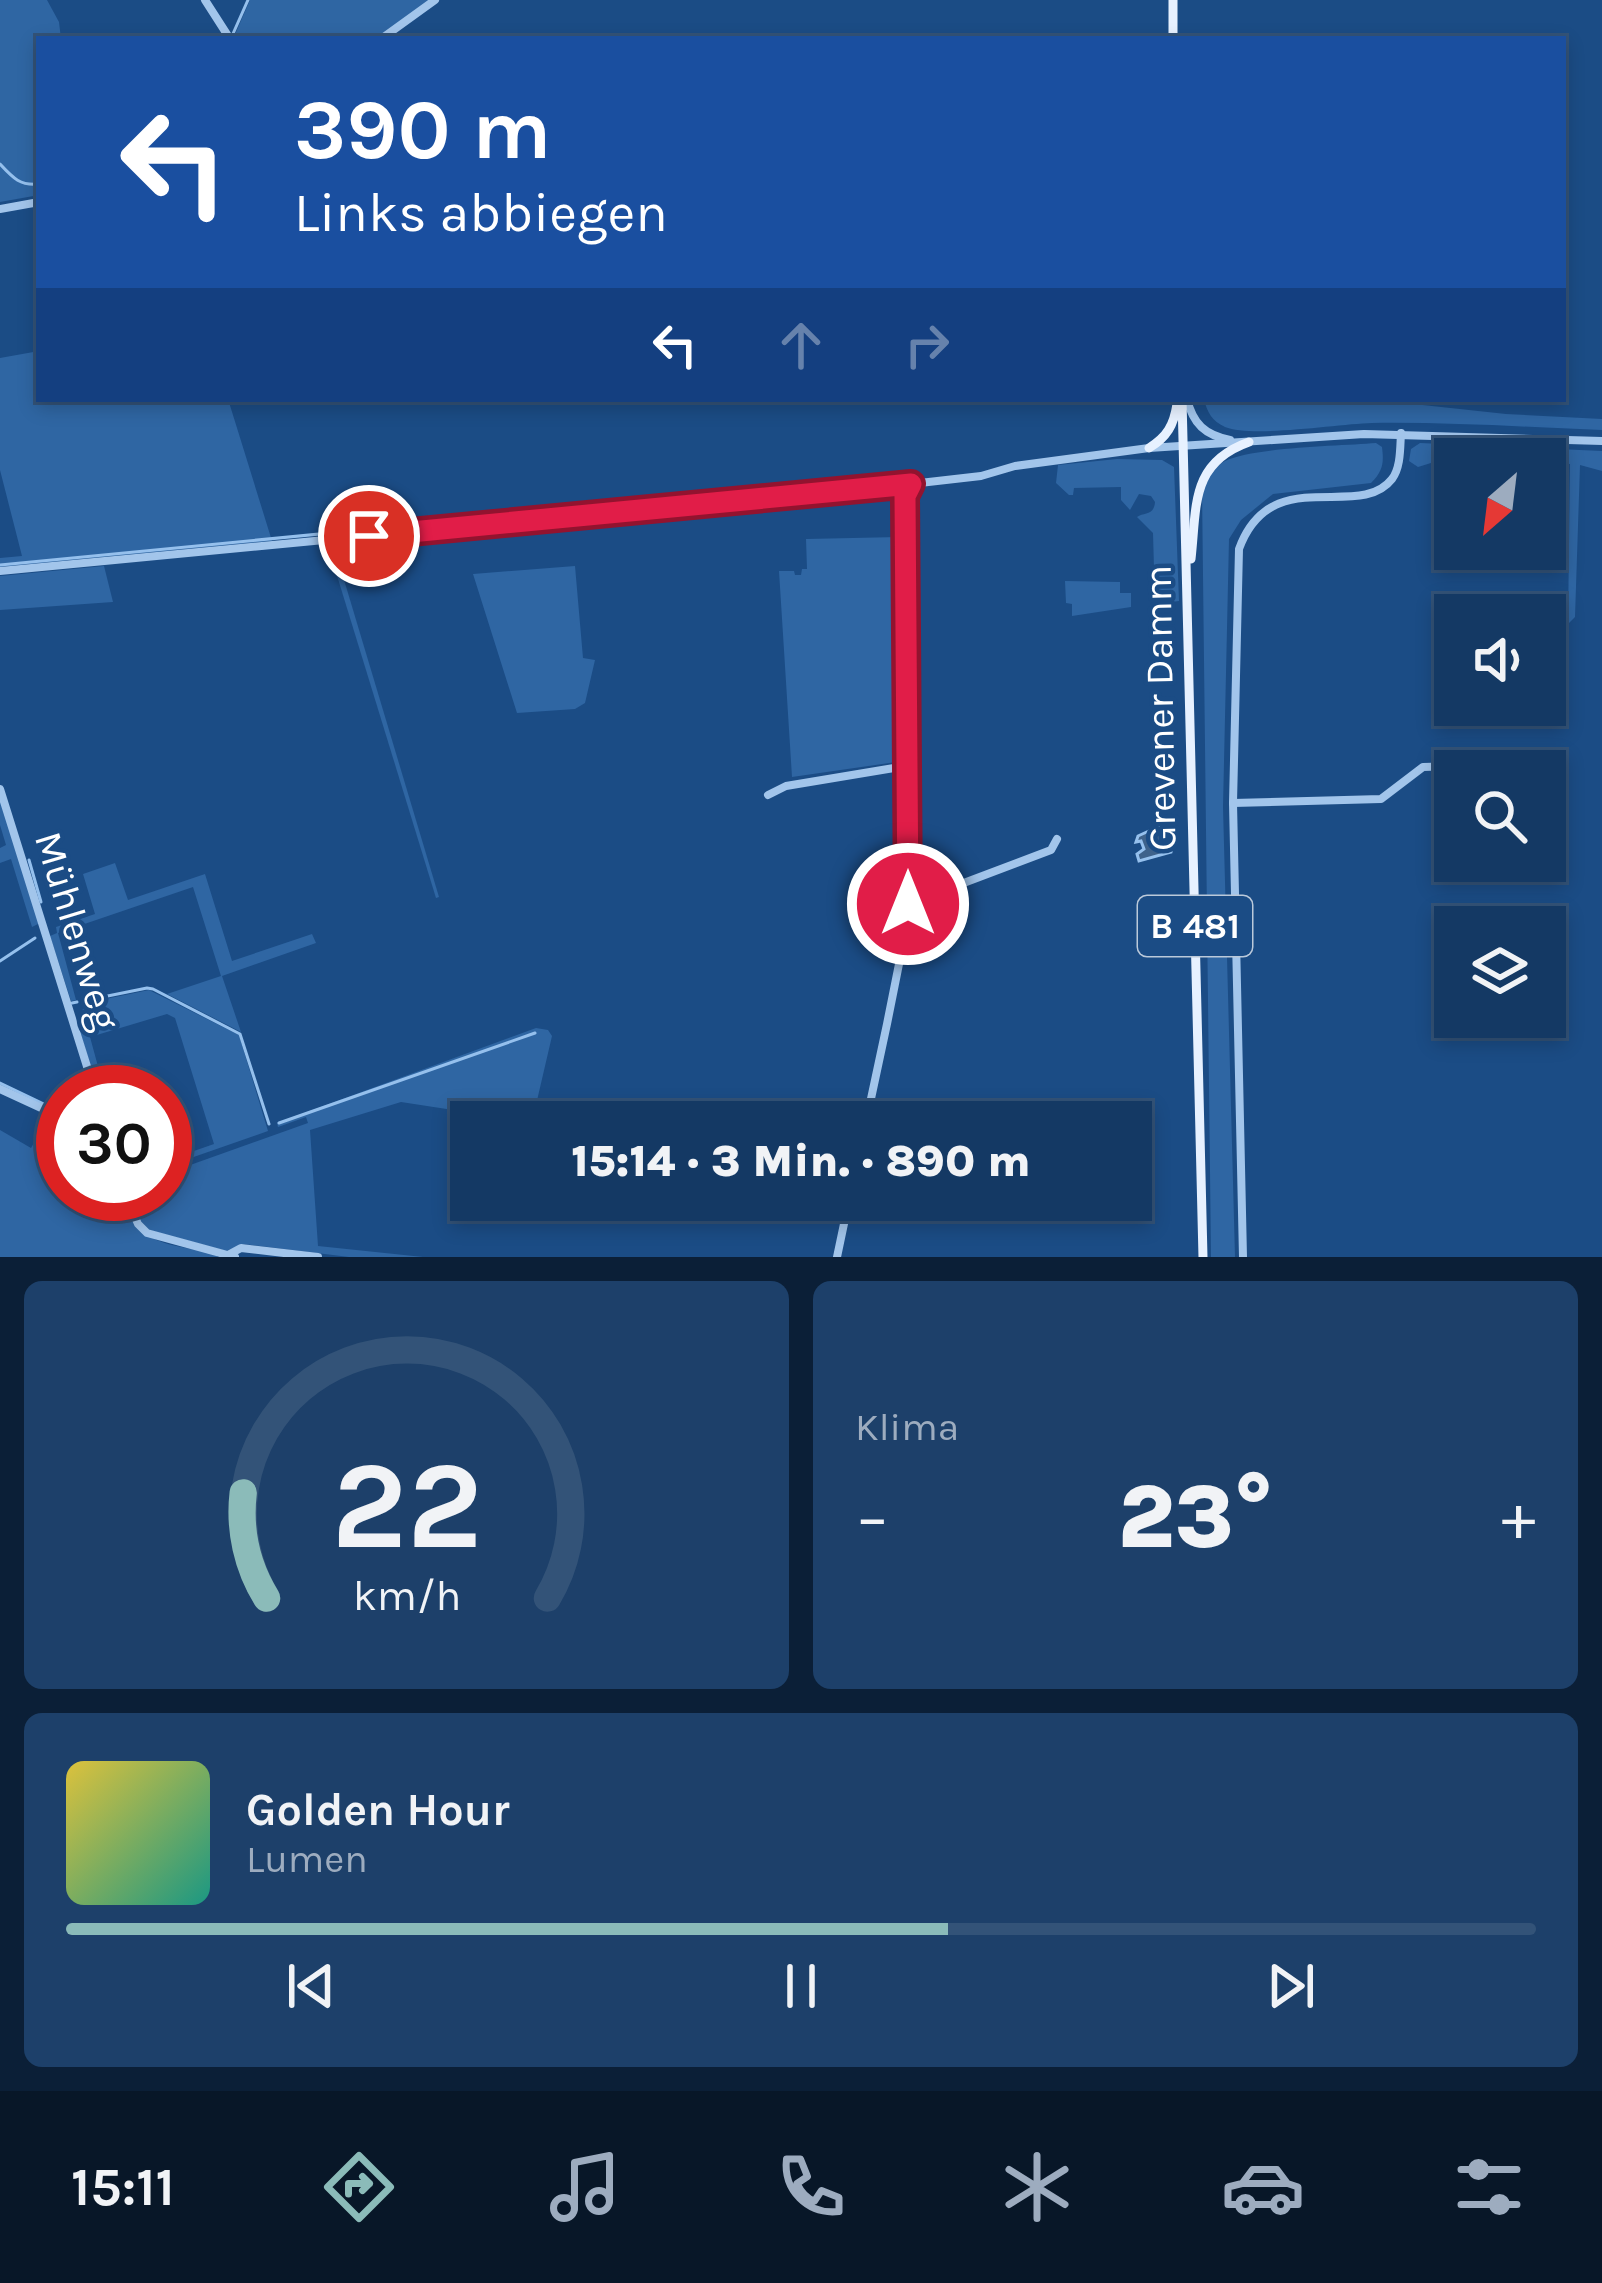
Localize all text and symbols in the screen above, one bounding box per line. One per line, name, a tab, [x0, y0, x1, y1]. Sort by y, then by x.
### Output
text: 390 m	[294, 81, 552, 179]
icon: left	[96, 84, 252, 240]
text: Links abbiegen	[294, 181, 668, 245]
icon: left	[642, 312, 708, 378]
icon: ahead	[768, 312, 834, 378]
icon: right	[894, 312, 960, 378]
north arrow	[1434, 438, 1566, 570]
map controls	[1434, 438, 1566, 1038]
pin	[318, 485, 420, 587]
icon: arrive	[336, 503, 402, 569]
street label: Grevener Damm	[1135, 565, 1185, 851]
button: sound	[1434, 594, 1566, 726]
button: search	[1434, 750, 1566, 882]
street label: Mühlenweg	[25, 826, 129, 1036]
position arrow	[845, 841, 971, 967]
road number: B 481	[1138, 896, 1252, 956]
button: layers	[1434, 906, 1566, 1038]
speed limit sign: 30	[36, 1065, 192, 1221]
text: 15:14 · 3 Min. · 890 m	[571, 1135, 1031, 1187]
text: Klima	[855, 1404, 959, 1450]
text: 22	[331, 1433, 482, 1578]
text: 23°	[1118, 1464, 1273, 1570]
text: −	[855, 1478, 890, 1556]
text: +	[1501, 1478, 1536, 1556]
text: km/h	[352, 1571, 461, 1621]
text: Golden Hour	[246, 1784, 510, 1836]
text: Lumen	[246, 1836, 368, 1882]
icon: previous	[278, 1953, 344, 2019]
icon: pause	[768, 1953, 834, 2019]
icon: next	[1258, 1953, 1324, 2019]
icon: directions	[317, 2145, 401, 2229]
icon: music	[543, 2145, 627, 2229]
icon: phone	[769, 2145, 853, 2229]
icon: climate	[995, 2145, 1079, 2229]
icon: car	[1221, 2145, 1305, 2229]
icon: filters	[1447, 2145, 1531, 2229]
text: 15:11	[71, 2155, 175, 2219]

